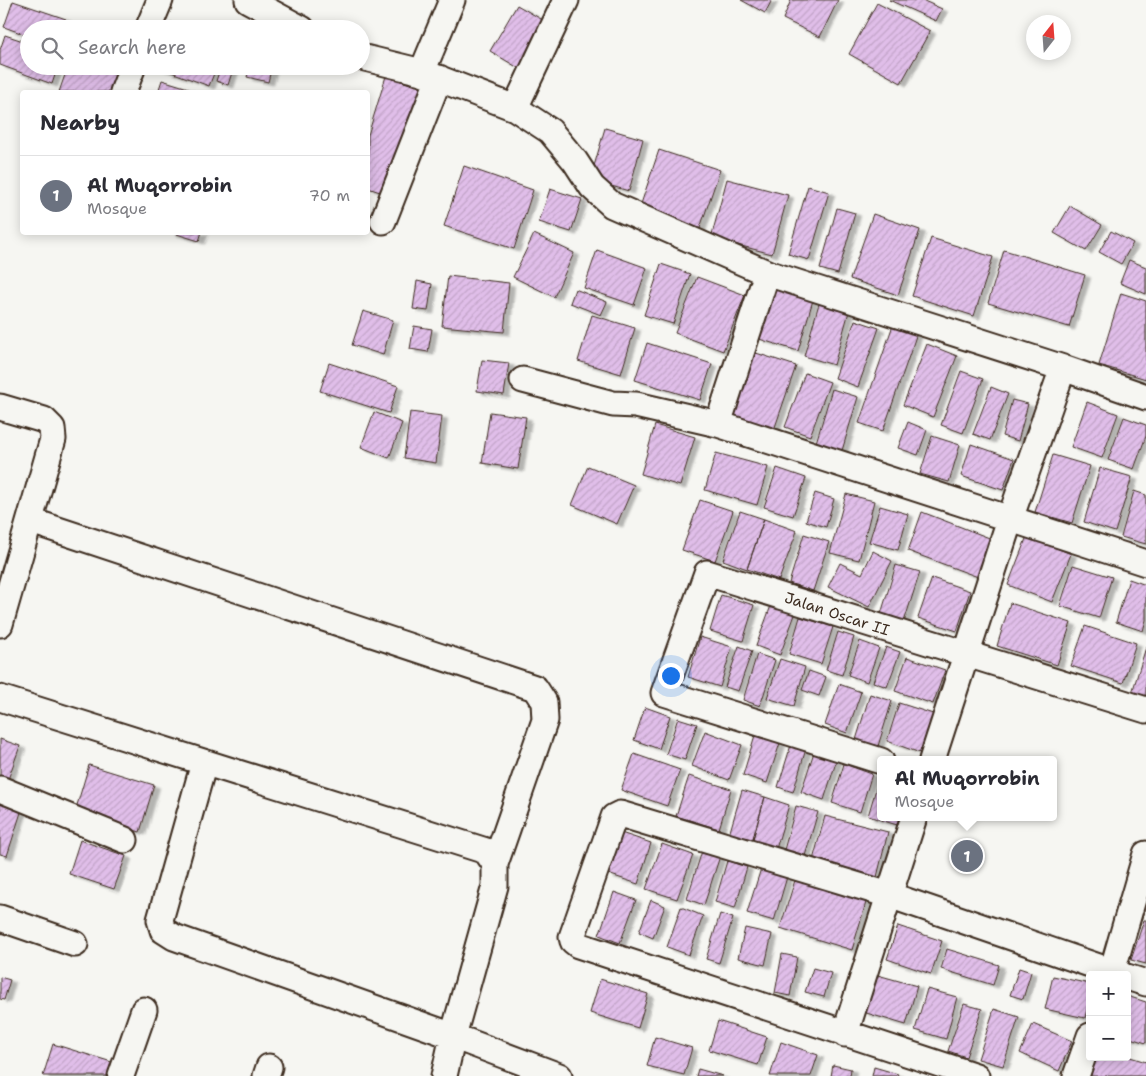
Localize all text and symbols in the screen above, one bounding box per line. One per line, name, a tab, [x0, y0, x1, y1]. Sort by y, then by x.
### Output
north arrow	[1026, 15, 1071, 60]
search box	[20, 20, 370, 75]
icon: search	[38, 34, 66, 62]
text: Search here	[78, 35, 187, 60]
text: Nearby	[40, 109, 120, 137]
text: Al Muqorrobin	[87, 173, 232, 198]
text: 1	[52, 185, 60, 206]
text: 70 m	[309, 185, 350, 206]
text: Mosque	[87, 198, 147, 219]
street label: Jalan Oscar II	[782, 588, 892, 640]
your location	[658, 663, 684, 689]
popup	[877, 756, 1057, 821]
text: Al Muqorrobin	[894, 766, 1040, 791]
text: Mosque	[894, 791, 954, 812]
pin: 1	[951, 837, 983, 875]
map controls	[1086, 971, 1131, 1061]
button: +	[1086, 971, 1131, 1016]
button: −	[1086, 1016, 1131, 1061]

